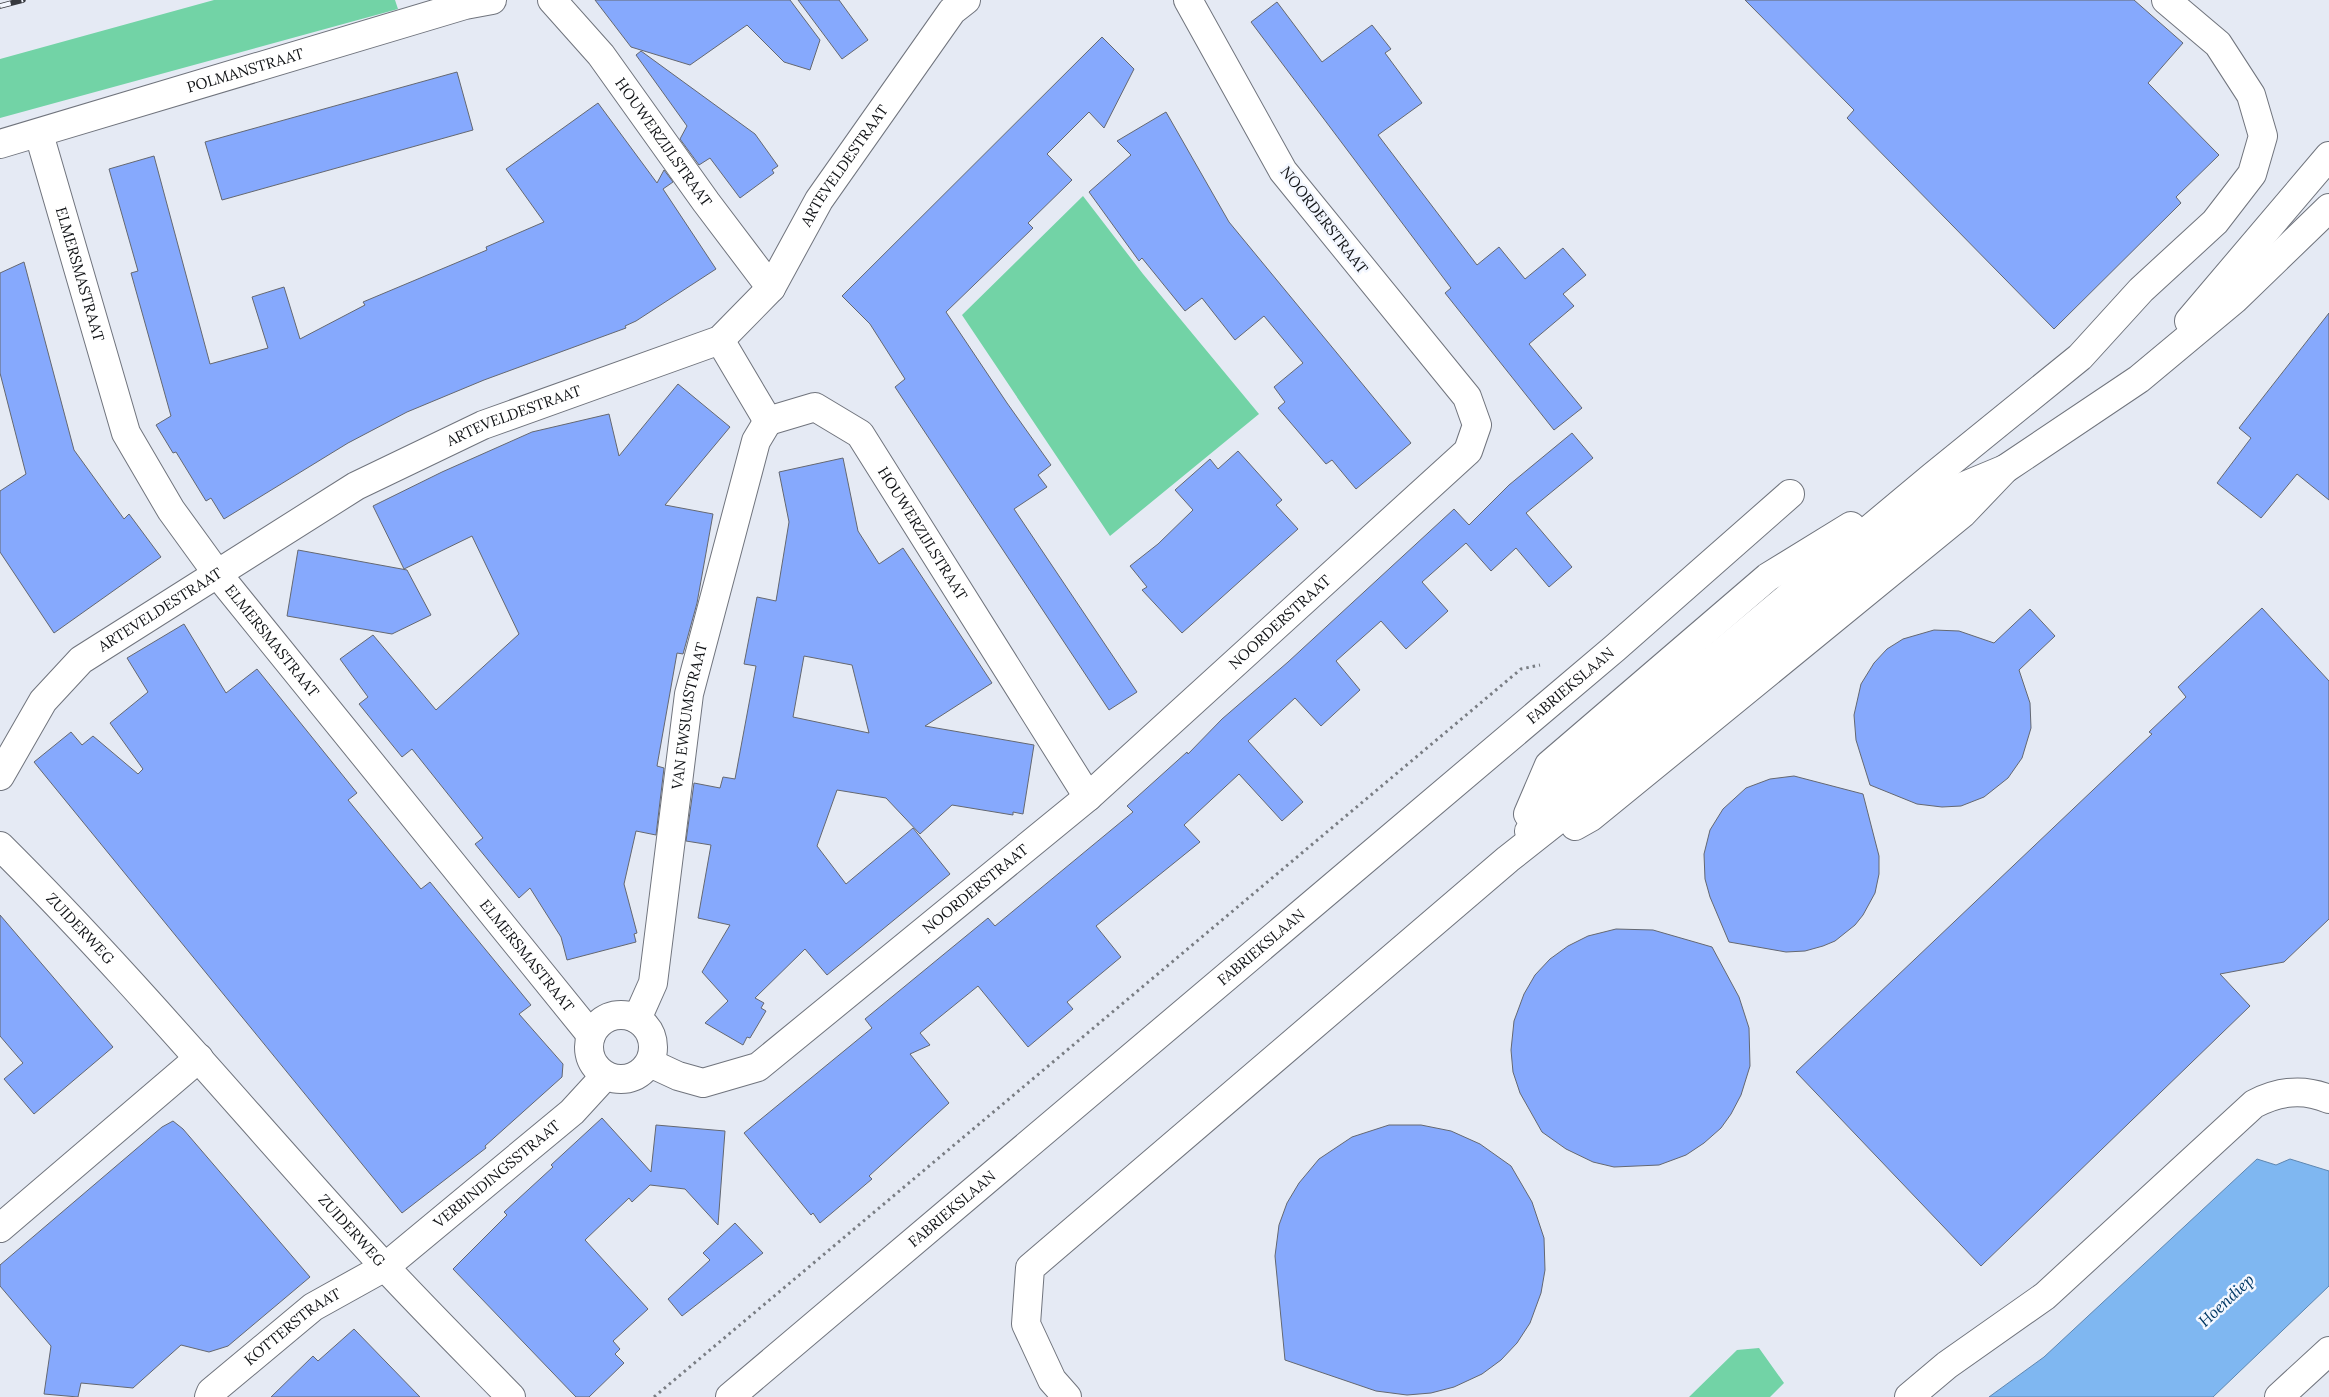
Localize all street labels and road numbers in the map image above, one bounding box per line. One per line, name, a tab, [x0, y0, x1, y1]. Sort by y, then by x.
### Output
street label: POLMANSTRAAT	[184, 44, 306, 97]
street label: HOUWERZIJLSTRAAT	[611, 74, 716, 211]
street label: ARTEVELDESTRAAT	[796, 101, 892, 231]
street label: NOORDERSTRAAT	[1277, 162, 1373, 278]
street label: ELMERSMASTRAAT	[52, 205, 109, 344]
street label: ARTEVELDESTRAAT	[442, 380, 584, 450]
street label: HOUWERZIJLSTRAAT	[874, 463, 972, 604]
street label: ARTEVELDESTRAAT	[94, 563, 226, 656]
street label: NOORDERSTRAAT	[1225, 570, 1335, 673]
street label: ELMERSMASTRAAT	[221, 581, 324, 701]
street label: VAN EWSUMSTRAAT	[667, 640, 711, 791]
street label: FABRIEKSLAAN	[1522, 643, 1618, 728]
street label: NOORDERSTRAAT	[918, 840, 1032, 938]
street label: ZUIDERWEG	[42, 889, 119, 968]
street label: ELMERSMASTRAAT	[476, 895, 579, 1016]
street label: FABRIEKSLAAN	[1213, 905, 1309, 989]
street label: VERBINDINGSSTRAAT	[429, 1116, 564, 1232]
street label: FABRIEKSLAAN	[904, 1166, 999, 1251]
street label: ZUIDERWEG	[314, 1190, 390, 1270]
street label: KOTTERSTRAAT	[240, 1283, 344, 1369]

